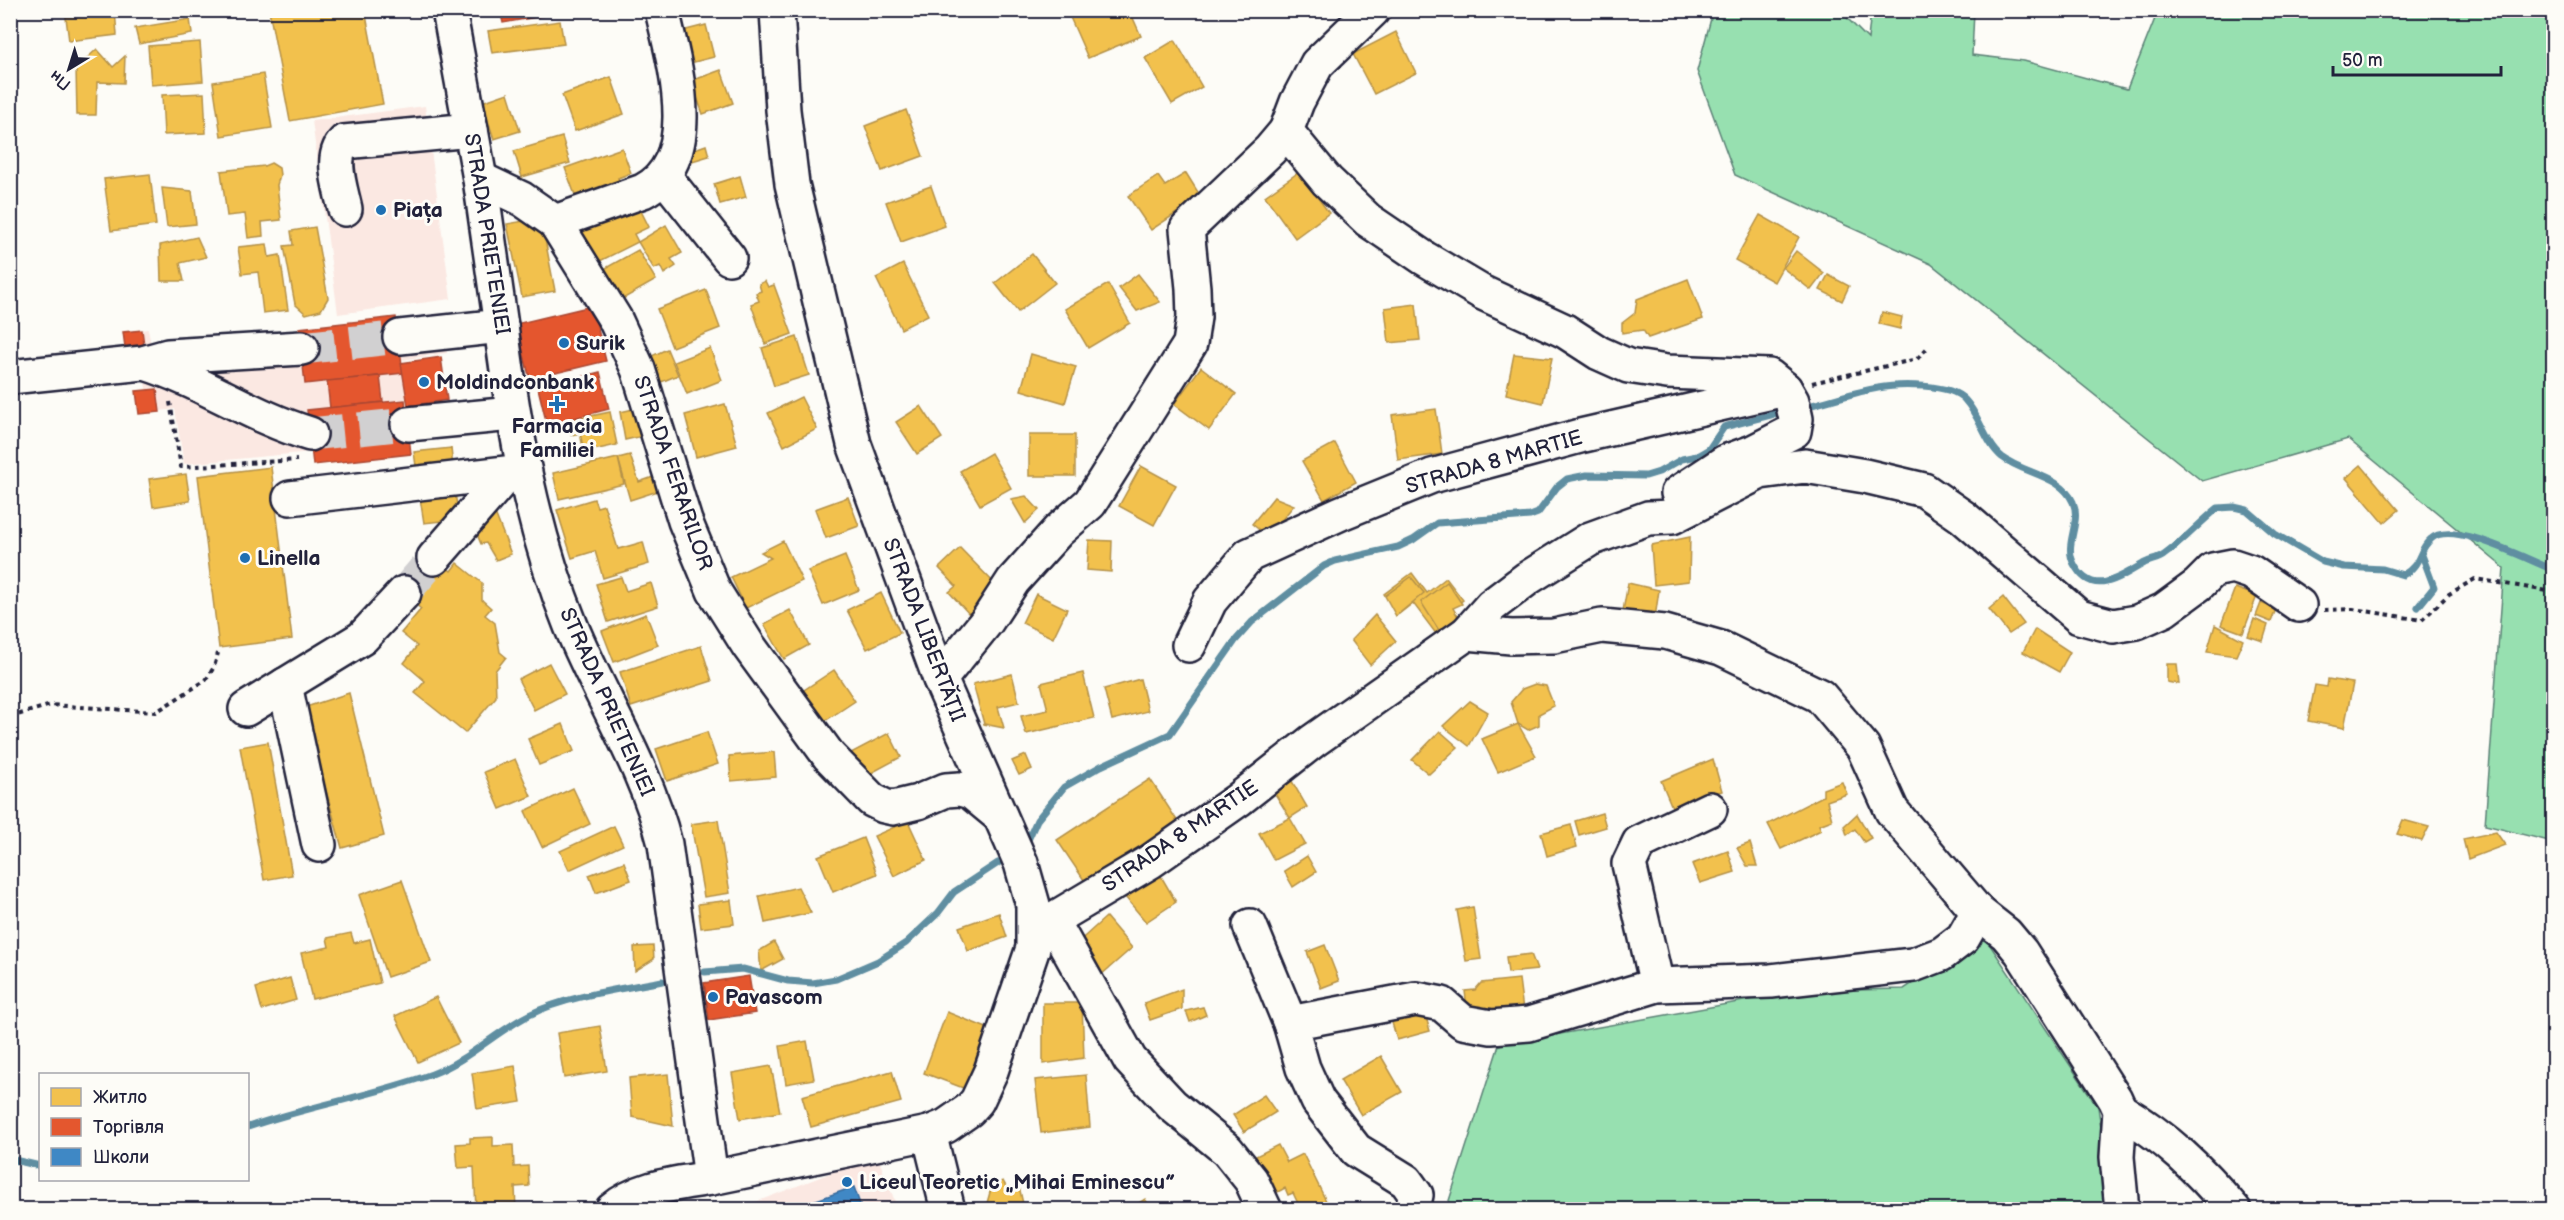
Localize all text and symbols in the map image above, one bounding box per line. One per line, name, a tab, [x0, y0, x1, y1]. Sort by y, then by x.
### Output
north arrow	[39, 39, 99, 99]
scale bar	[2333, 39, 2501, 77]
text: 50 m	[2342, 50, 2383, 71]
text: Пн	[46, 66, 75, 94]
street label: STRADA PRIETENIEI	[459, 132, 515, 336]
place label: Piața	[393, 198, 443, 223]
marker: Piața	[374, 203, 388, 217]
place label: Surik	[576, 331, 625, 356]
marker: Surik	[557, 336, 571, 350]
place label: Moldindconbank	[436, 370, 594, 395]
street label: STRADA FERARILOR	[628, 373, 718, 574]
marker: Moldindconbank	[417, 375, 431, 389]
marker: Farmacia Familiei	[550, 397, 564, 411]
place label: Farmacia Familiei	[511, 414, 603, 463]
street label: STRADA 8 MARTIE	[1403, 425, 1585, 499]
street label: STRADA LIBERTĂȚII	[877, 535, 971, 725]
place label: Linella	[257, 546, 321, 571]
marker: Linella	[238, 551, 252, 565]
street label: STRADA PRIETENIEI	[554, 604, 660, 800]
street label: STRADA 8 MARTIE	[1097, 775, 1263, 897]
place label: Pavascom	[725, 985, 823, 1010]
marker: Pavascom	[706, 990, 720, 1004]
legend	[39, 1073, 249, 1181]
text: Житло	[93, 1087, 147, 1108]
text: Торгівля	[93, 1117, 164, 1138]
text: Школи	[93, 1147, 149, 1168]
place label: Liceul Teoretic „Mihai Eminescu”	[859, 1170, 1175, 1195]
marker: Liceul Teoretic „Mihai Eminescu”	[840, 1175, 854, 1189]

